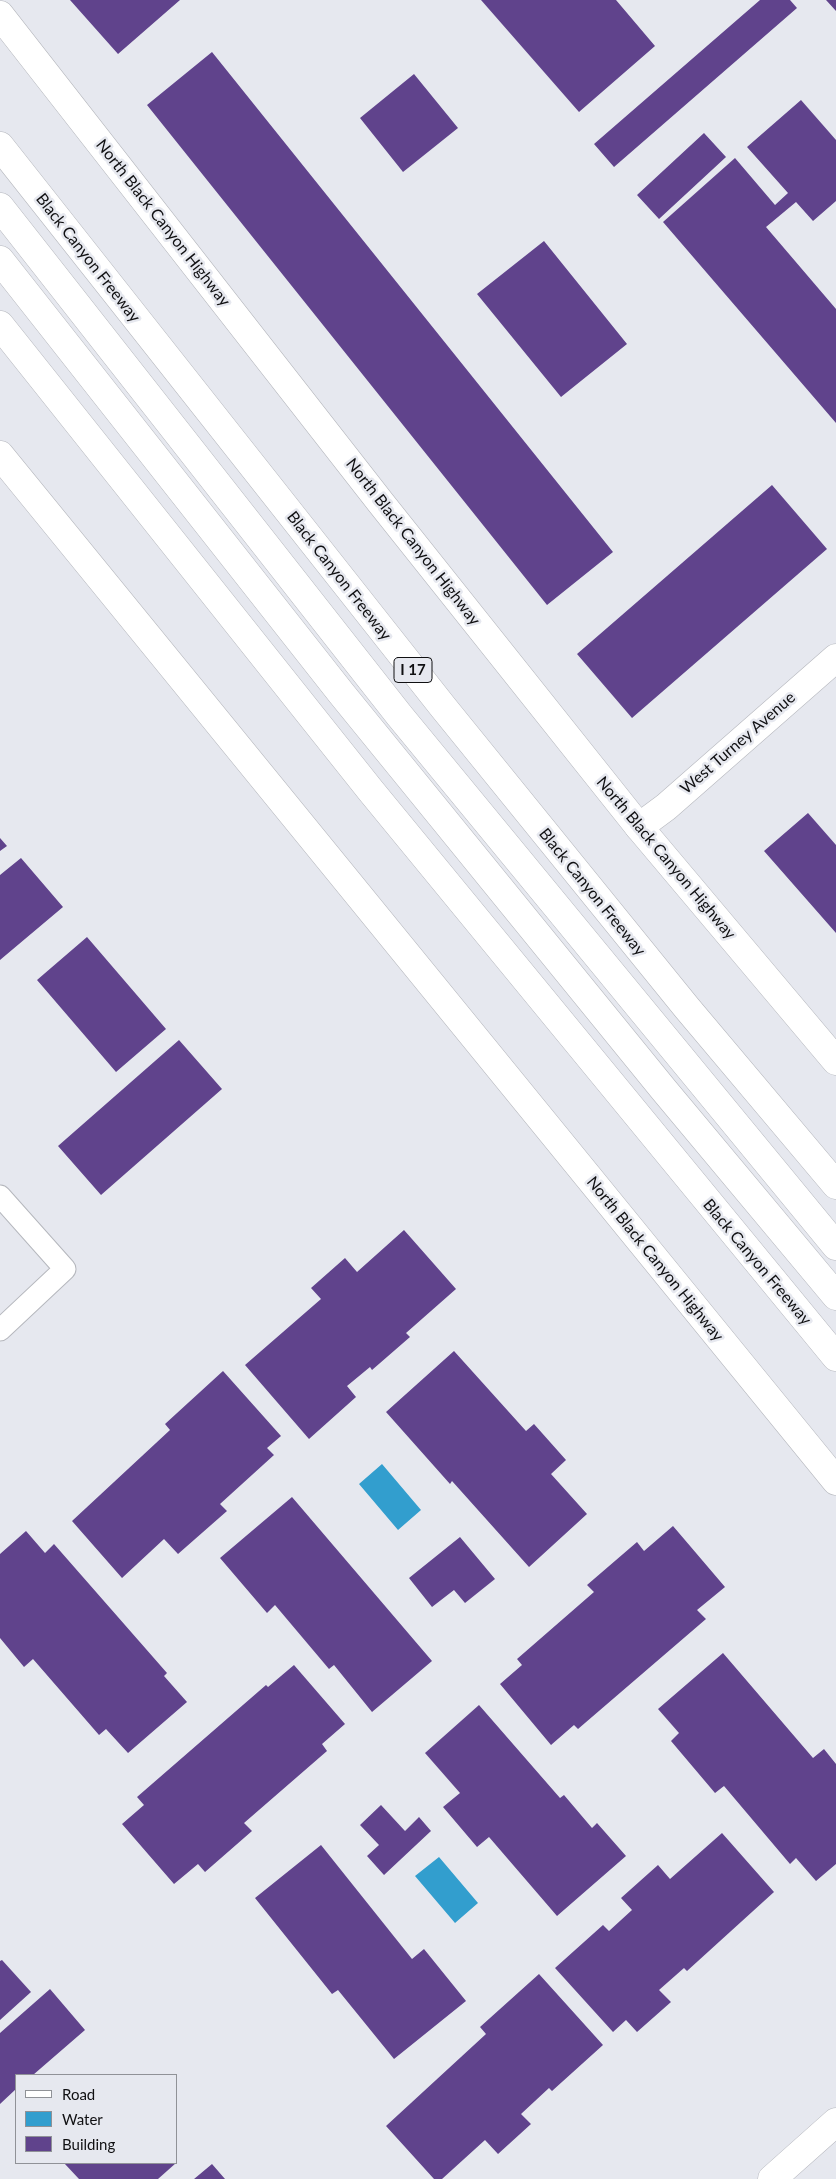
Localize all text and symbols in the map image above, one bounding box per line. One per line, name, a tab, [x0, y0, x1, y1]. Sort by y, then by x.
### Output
street label: North Black Canyon Highway	[92, 136, 234, 310]
street label: Black Canyon Freeway	[32, 190, 144, 326]
street label: North Black Canyon Highway	[342, 455, 484, 629]
street label: Black Canyon Freeway	[283, 508, 395, 644]
road number: I 17	[394, 658, 432, 682]
street label: West Turney Avenue	[677, 688, 799, 798]
street label: North Black Canyon Highway	[592, 773, 740, 943]
street label: Black Canyon Freeway	[535, 824, 649, 960]
street label: North Black Canyon Highway	[583, 1173, 727, 1345]
street label: Black Canyon Freeway	[699, 1195, 815, 1329]
legend	[15, 2074, 178, 2164]
text: Road	[62, 2085, 95, 2103]
text: Water	[62, 2110, 103, 2128]
text: Building	[62, 2135, 115, 2153]

